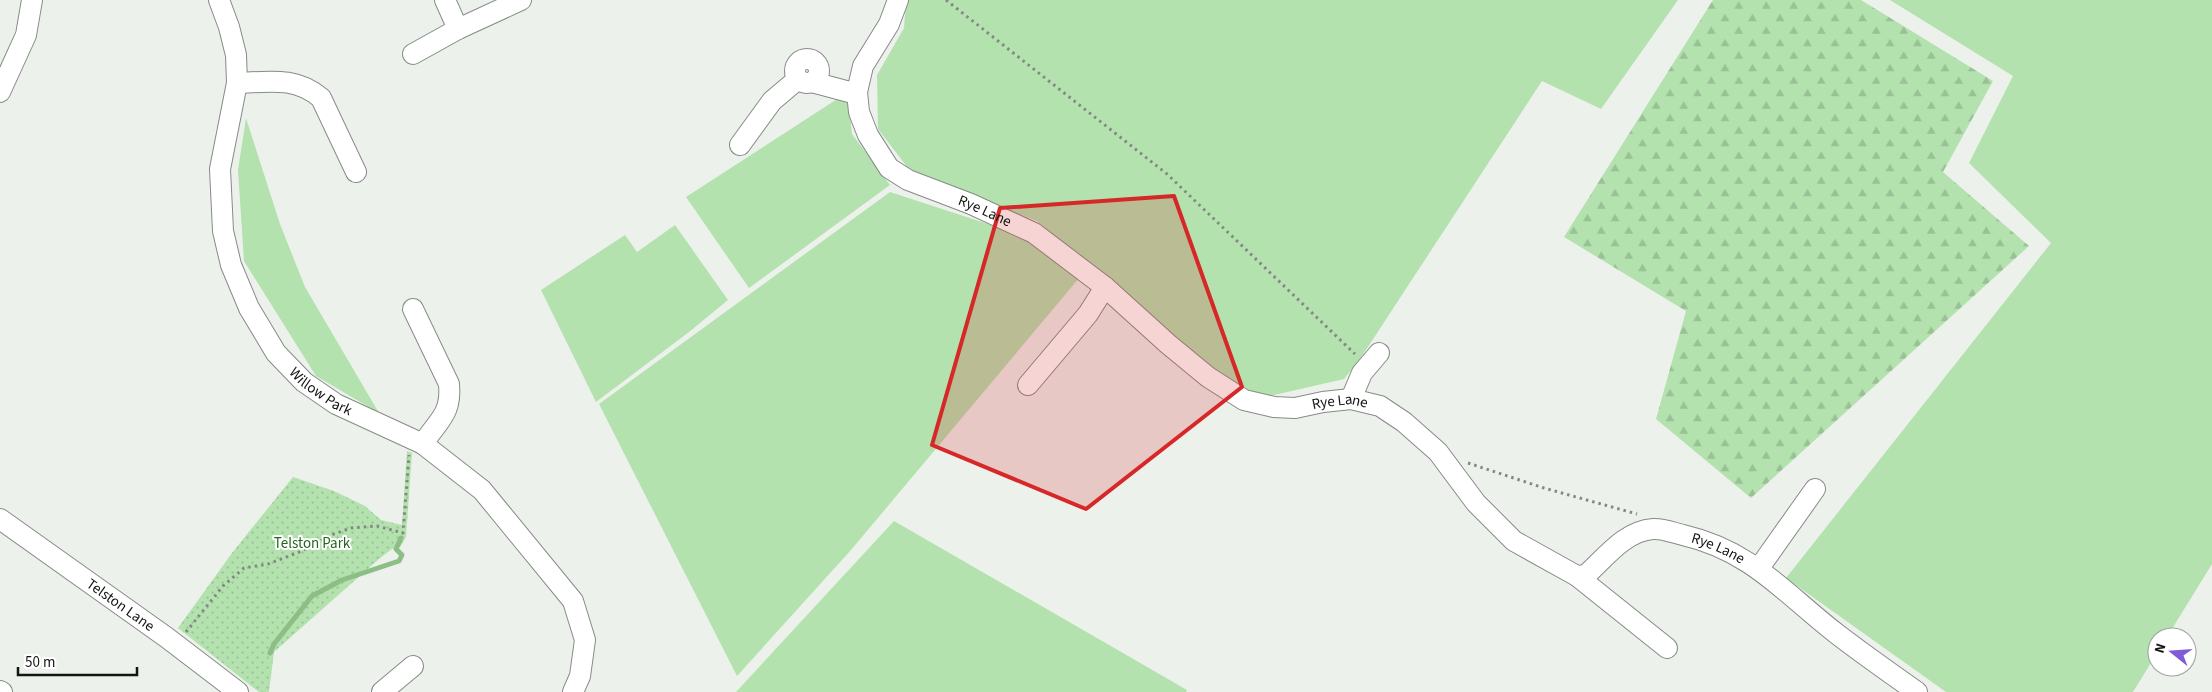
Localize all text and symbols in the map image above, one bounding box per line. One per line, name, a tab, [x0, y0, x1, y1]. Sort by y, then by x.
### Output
street label: Rye Lane	[955, 190, 1015, 232]
street label: Willow Park	[284, 362, 356, 421]
street label: Rye Lane	[1310, 388, 1370, 415]
street label: Rye Lane	[1689, 527, 1749, 569]
park label: Telston Park	[274, 533, 351, 554]
street label: Telston Lane	[82, 573, 159, 636]
north arrow	[2147, 627, 2197, 677]
text: N	[2150, 641, 2171, 656]
scale bar	[18, 644, 136, 676]
text: 50 m	[25, 652, 55, 673]

